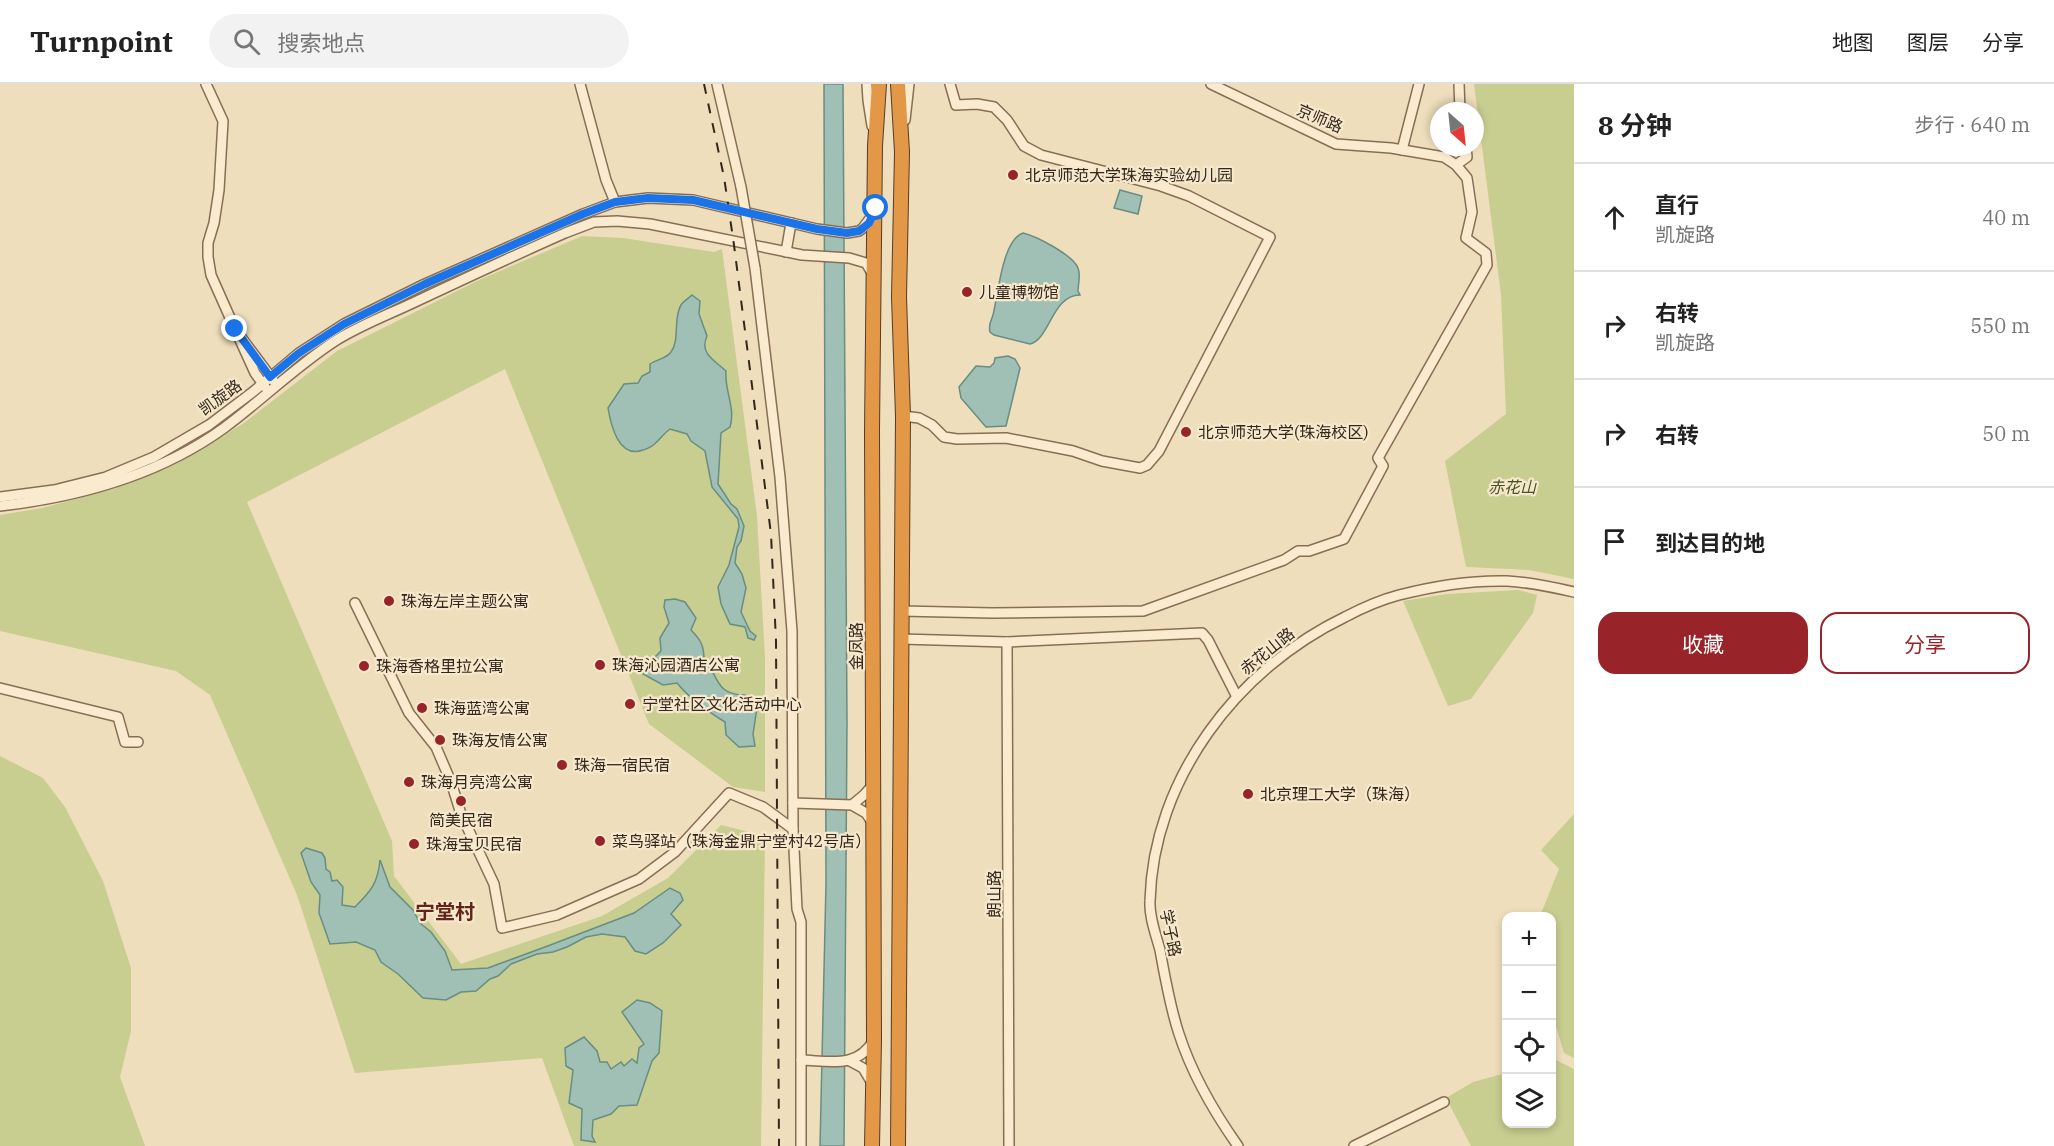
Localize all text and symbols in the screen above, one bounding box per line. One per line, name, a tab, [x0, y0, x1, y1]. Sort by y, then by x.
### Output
search box	[209, 14, 629, 68]
text: Turnpoint	[30, 23, 173, 60]
icon: search	[230, 25, 263, 58]
text: 搜索地点	[278, 28, 366, 57]
text: 地图	[1832, 28, 1874, 56]
text: 图层	[1907, 28, 1949, 56]
text: 分享	[1982, 28, 2024, 56]
street label: 京师路	[1294, 99, 1346, 137]
north arrow	[1430, 102, 1484, 156]
text: 8 分钟	[1598, 108, 1672, 142]
text: 步行 · 640 m	[1915, 111, 2030, 138]
place label: 北京师范大学珠海实验幼儿园	[1025, 165, 1233, 185]
marker: 北京师范大学珠海实验幼儿园	[1006, 168, 1020, 182]
text: 直行	[1655, 190, 1699, 219]
route start	[862, 194, 888, 220]
icon: ahead	[1598, 201, 1631, 234]
text: 40 m	[1982, 204, 2030, 231]
text: 凯旋路	[1655, 221, 1715, 248]
place label: 儿童博物馆	[979, 282, 1059, 302]
marker: 儿童博物馆	[960, 285, 974, 299]
text: 右转	[1655, 298, 1699, 327]
icon: right	[1598, 309, 1631, 342]
text: 550 m	[1970, 312, 2030, 339]
route end	[221, 315, 247, 341]
text: 凯旋路	[1655, 329, 1715, 356]
street label: 凯旋路	[195, 375, 245, 419]
icon: right	[1598, 417, 1631, 450]
text: 右转	[1655, 420, 1699, 449]
text: 50 m	[1982, 420, 2030, 447]
place label: 北京师范大学(珠海校区)	[1198, 422, 1369, 442]
marker: 北京师范大学(珠海校区)	[1179, 425, 1193, 439]
park label: 赤花山	[1488, 477, 1537, 497]
icon: arrive	[1598, 525, 1631, 558]
text: 到达目的地	[1655, 528, 1765, 557]
place label: 珠海左岸主题公寓	[401, 591, 529, 611]
marker: 珠海左岸主题公寓	[382, 594, 396, 608]
button: 收藏	[1598, 612, 1808, 674]
button: 分享	[1820, 612, 2030, 674]
street label: 金凤路	[846, 622, 866, 670]
street label: 赤花山路	[1236, 623, 1298, 679]
place label: 珠海沁园酒店公寓	[612, 655, 740, 675]
place label: 珠海香格里拉公寓	[376, 656, 504, 676]
marker: 珠海沁园酒店公寓	[593, 658, 607, 672]
marker: 珠海香格里拉公寓	[357, 659, 371, 673]
place label: 宁堂社区文化活动中心	[642, 694, 802, 714]
marker: 宁堂社区文化活动中心	[623, 697, 637, 711]
place label: 珠海蓝湾公寓	[434, 698, 530, 718]
marker: 珠海蓝湾公寓	[415, 701, 429, 715]
place label: 珠海友情公寓	[452, 730, 548, 750]
marker: 珠海友情公寓	[433, 733, 447, 747]
place label: 珠海一宿民宿	[574, 755, 670, 775]
marker: 珠海一宿民宿	[555, 758, 569, 772]
place label: 珠海月亮湾公寓	[421, 772, 533, 792]
marker: 珠海月亮湾公寓	[402, 775, 416, 789]
place label: 北京理工大学（珠海）	[1260, 784, 1420, 804]
marker: 北京理工大学（珠海）	[1241, 787, 1255, 801]
marker: 简美民宿	[454, 794, 468, 808]
place label: 简美民宿	[429, 810, 493, 830]
place label: 菜鸟驿站（珠海金鼎宁堂村42号店）	[612, 831, 871, 851]
place label: 珠海宝贝民宿	[426, 834, 522, 854]
marker: 菜鸟驿站（珠海金鼎宁堂村42号店）	[593, 834, 607, 848]
marker: 珠海宝贝民宿	[407, 837, 421, 851]
street label: 朗山路	[984, 870, 1004, 918]
district label: 宁堂村	[415, 898, 475, 925]
street label: 学子路	[1156, 907, 1186, 959]
map controls	[1502, 912, 1556, 1128]
button: +	[1502, 912, 1556, 966]
button: −	[1502, 966, 1556, 1020]
button: locate	[1502, 1020, 1556, 1074]
button: layers	[1502, 1074, 1556, 1128]

